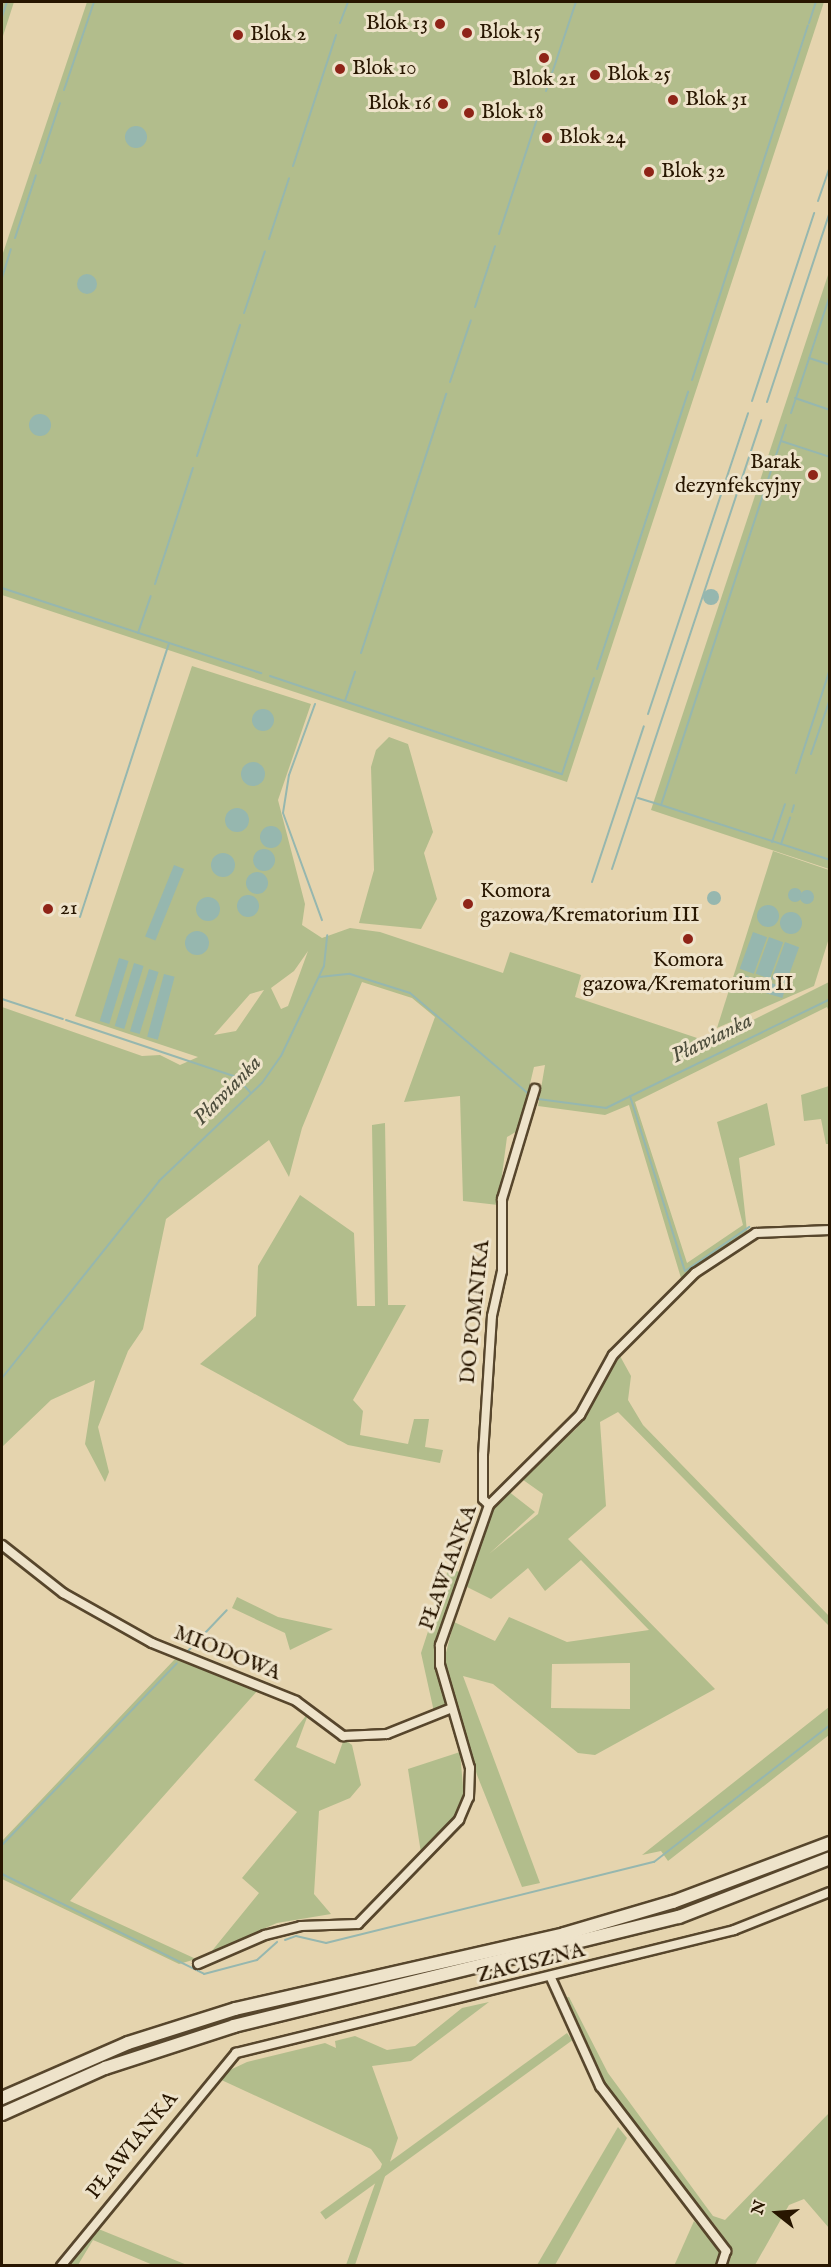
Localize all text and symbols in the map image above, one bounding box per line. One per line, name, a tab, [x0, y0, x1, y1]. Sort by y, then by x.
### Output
place label: Blok 13	[366, 11, 428, 37]
marker: Blok 13	[433, 17, 447, 31]
place label: Blok 15	[479, 20, 541, 46]
place label: Blok 2	[250, 22, 306, 48]
marker: Blok 15	[460, 26, 474, 40]
marker: Blok 2	[231, 28, 245, 42]
marker: Blok 21	[537, 51, 551, 65]
place label: Blok 10	[352, 56, 417, 82]
marker: Blok 10	[333, 62, 347, 76]
place label: Blok 25	[607, 62, 671, 88]
place label: Blok 21	[512, 67, 576, 93]
marker: Blok 25	[588, 68, 602, 82]
place label: Blok 31	[685, 87, 747, 113]
place label: Blok 16	[368, 91, 431, 117]
marker: Blok 31	[666, 93, 680, 107]
marker: Blok 16	[436, 97, 450, 111]
place label: Blok 18	[481, 100, 544, 126]
marker: Blok 18	[462, 106, 476, 120]
place label: Blok 24	[559, 125, 626, 151]
marker: Blok 24	[540, 131, 554, 145]
place label: Blok 32	[661, 159, 725, 185]
marker: Blok 32	[642, 165, 656, 179]
place label: Barak dezynfekcyjny	[675, 450, 801, 500]
marker: Barak dezynfekcyjny	[806, 468, 820, 482]
place label: Komora gazowa/Krematorium III	[480, 879, 700, 929]
place label: 21	[60, 896, 78, 922]
marker: Komora gazowa/Krematorium III	[461, 897, 475, 911]
marker: 21	[41, 902, 55, 916]
marker: Komora gazowa/Krematorium II	[681, 932, 695, 946]
place label: Komora gazowa/Krematorium II	[583, 948, 793, 998]
water label: Pławianka	[667, 1008, 757, 1070]
water label: Pławianka	[188, 1051, 268, 1131]
street label: DO POMNIKA	[456, 1239, 496, 1385]
street label: PŁAWIANKA	[415, 1502, 483, 1634]
street label: MIODOWA	[170, 1621, 284, 1687]
street label: ZACISZNA	[475, 1938, 587, 1990]
street label: PŁAWIANKA	[82, 2087, 184, 2205]
north arrow	[747, 2183, 807, 2243]
text: N	[748, 2198, 771, 2217]

